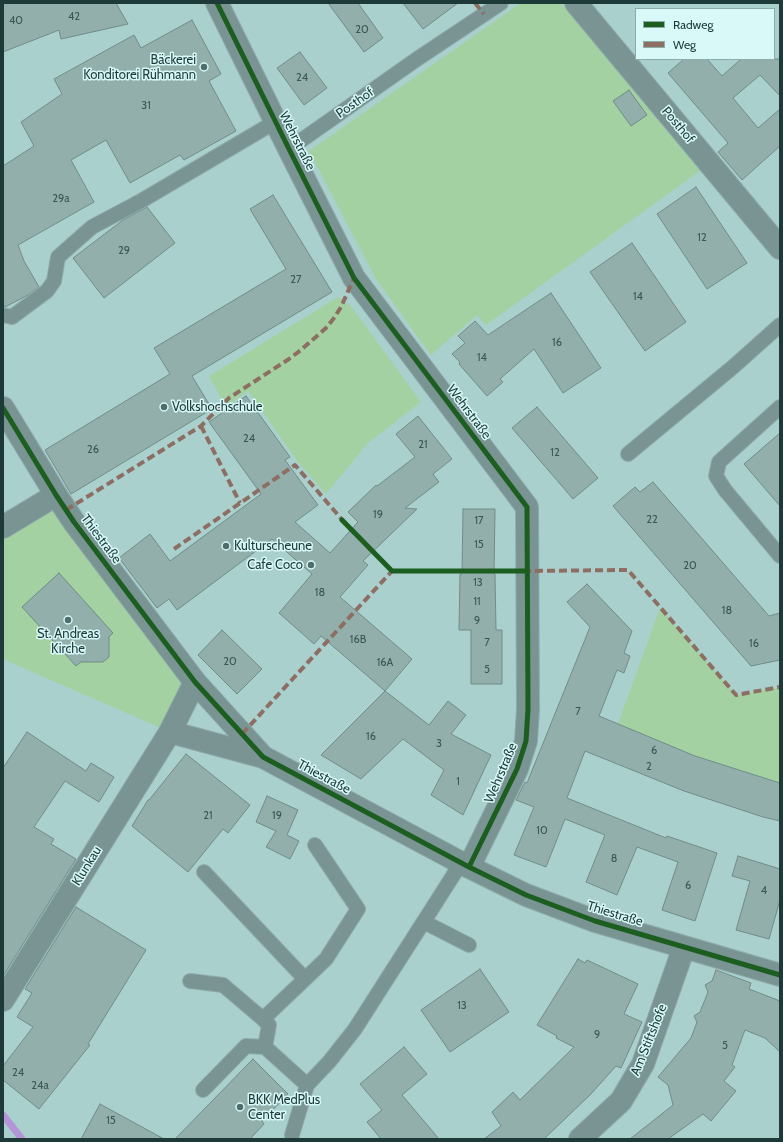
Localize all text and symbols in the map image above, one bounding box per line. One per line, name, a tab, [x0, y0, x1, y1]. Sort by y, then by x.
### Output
legend	[635, 8, 775, 60]
house number: 42	[68, 10, 80, 24]
house number: 40	[9, 14, 23, 28]
text: Radweg	[673, 17, 713, 32]
house number: 20	[355, 23, 369, 37]
text: Weg	[673, 37, 696, 52]
place label: Bäckerei Konditorei Rühmann	[83, 52, 196, 83]
marker: Bäckerei Konditorei Rühmann	[199, 62, 209, 72]
house number: 24	[296, 71, 308, 85]
street label: Posthof	[333, 84, 377, 122]
house number: 31	[141, 99, 151, 113]
street label: Posthof	[658, 104, 698, 146]
street label: Wehrstraße	[276, 109, 318, 173]
house number: 29a	[52, 192, 70, 206]
house number: 12	[697, 231, 707, 245]
house number: 29	[118, 244, 130, 258]
house number: 27	[290, 273, 302, 287]
house number: 14	[633, 290, 643, 304]
house number: 16	[552, 336, 562, 350]
house number: 14	[477, 351, 487, 365]
street label: Wehrstraße	[444, 382, 494, 442]
place label: Volkshochschule	[172, 399, 263, 415]
marker: Volkshochschule	[159, 402, 169, 412]
house number: 24	[243, 432, 255, 446]
house number: 21	[418, 438, 428, 452]
house number: 26	[87, 443, 99, 457]
house number: 12	[550, 446, 560, 460]
house number: 19	[373, 508, 383, 522]
street label: Thiestraße	[77, 511, 125, 567]
house number: 22	[646, 513, 658, 527]
house number: 17	[474, 514, 484, 528]
place label: Kulturscheune	[234, 538, 312, 554]
house number: 15	[474, 538, 484, 552]
marker: Kulturscheune	[221, 541, 231, 551]
place label: Cafe Coco	[247, 557, 303, 573]
house number: 20	[683, 559, 697, 573]
marker: Cafe Coco	[306, 560, 316, 570]
house number: 13	[473, 576, 483, 590]
house number: 18	[315, 586, 325, 600]
house number: 11	[473, 595, 481, 609]
house number: 18	[722, 604, 732, 618]
house number: 9	[474, 614, 480, 628]
marker: St. Andreas Kirche	[63, 615, 73, 625]
place label: St. Andreas Kirche	[37, 626, 99, 657]
house number: 16B	[350, 633, 366, 647]
house number: 7	[484, 636, 490, 650]
house number: 16	[749, 637, 759, 651]
house number: 20	[223, 655, 237, 669]
house number: 16A	[377, 656, 393, 670]
house number: 5	[484, 663, 490, 677]
house number: 7	[575, 705, 581, 719]
house number: 16	[366, 730, 376, 744]
house number: 3	[436, 737, 442, 751]
street label: Wehrstraße	[481, 741, 521, 805]
house number: 6	[651, 744, 657, 758]
street label: Thiestraße	[295, 757, 353, 797]
house number: 2	[646, 760, 652, 774]
house number: 1	[456, 775, 460, 789]
house number: 21	[203, 809, 213, 823]
house number: 19	[272, 809, 282, 823]
house number: 10	[536, 824, 548, 838]
street label: Klunkau	[69, 843, 105, 889]
house number: 8	[611, 852, 617, 866]
house number: 6	[685, 879, 691, 893]
house number: 4	[761, 884, 767, 898]
street label: Thiestraße	[585, 898, 645, 930]
house number: 13	[457, 999, 467, 1013]
street label: Am Stiftshofe	[628, 1002, 670, 1078]
house number: 9	[594, 1028, 600, 1042]
house number: 5	[722, 1039, 728, 1053]
house number: 24	[12, 1066, 24, 1080]
house number: 24a	[31, 1079, 49, 1093]
place label: BKK MedPlus Center	[248, 1092, 320, 1123]
marker: BKK MedPlus Center	[235, 1102, 245, 1112]
house number: 15	[106, 1114, 116, 1128]

